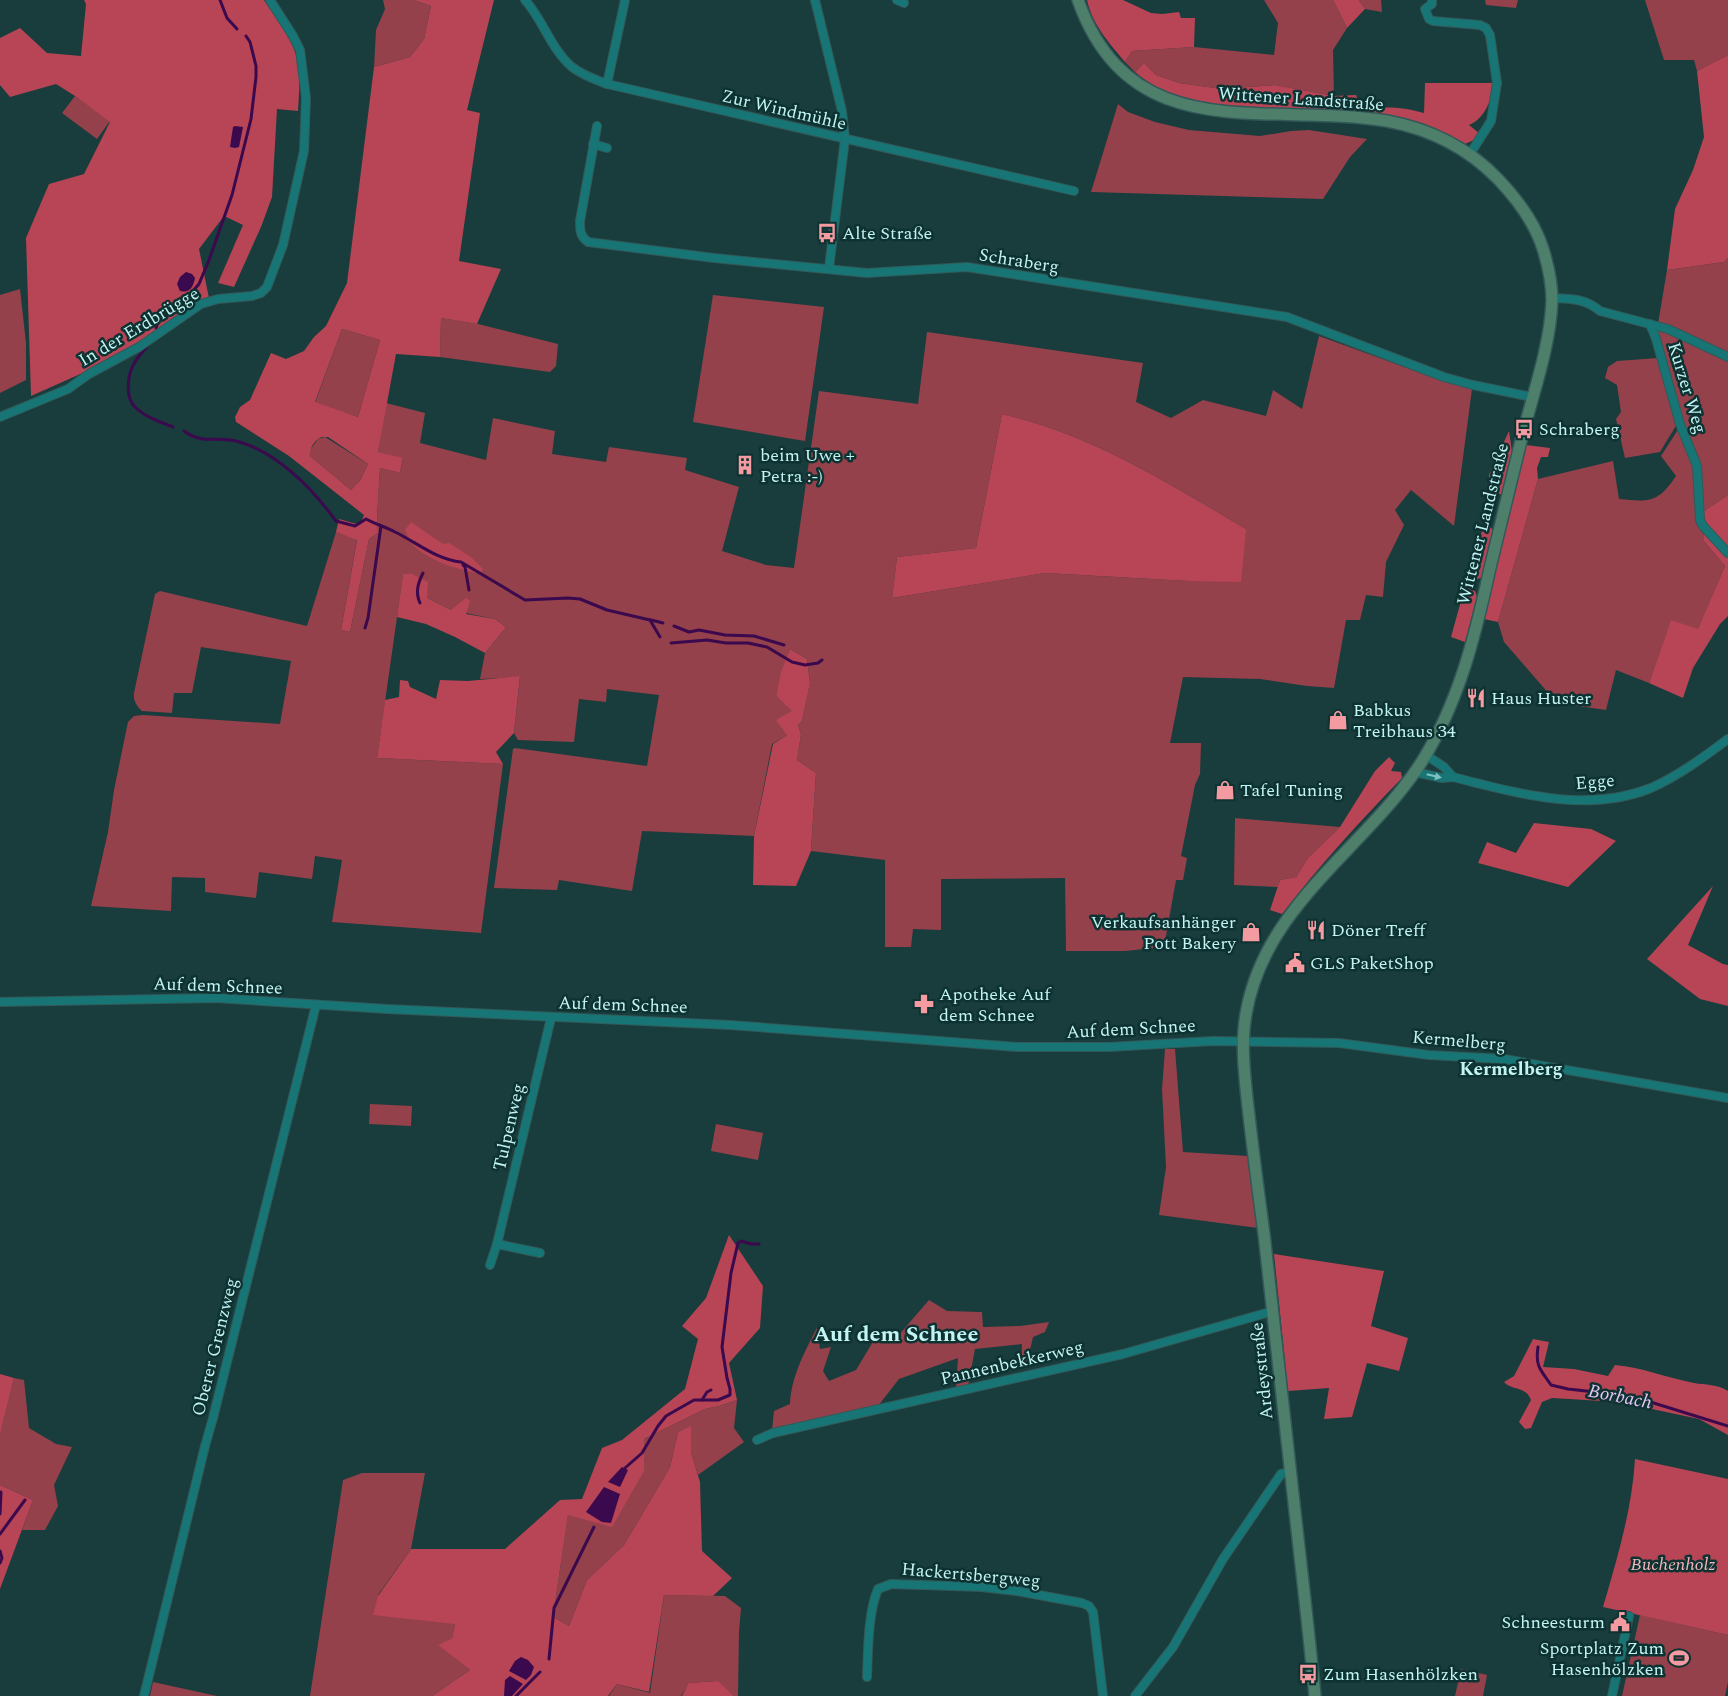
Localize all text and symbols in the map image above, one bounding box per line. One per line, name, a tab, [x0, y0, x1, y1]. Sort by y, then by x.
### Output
street label: Wittener Landstraße	[1217, 80, 1385, 118]
street label: Zur Windmühle	[719, 83, 849, 137]
place label: Alte Straße	[842, 220, 932, 247]
bus stop icon: Alte Straße	[816, 222, 838, 244]
street label: Schraberg	[977, 241, 1061, 281]
street label: In der Erdbrügge	[74, 280, 204, 374]
street label: Kurzer Weg	[1660, 339, 1714, 437]
place label: Schraberg	[1539, 416, 1620, 443]
bus stop icon: Schraberg	[1513, 418, 1535, 440]
street label: Wittener Landstraße	[1450, 440, 1516, 608]
place label: beim Uwe + Petra :-)	[760, 442, 855, 490]
building icon: beim Uwe + Petra :-)	[734, 454, 756, 476]
place label: Haus Huster	[1491, 685, 1591, 712]
restaurant icon: Haus Huster	[1465, 687, 1487, 709]
place label: Babkus Treibhaus 34	[1353, 697, 1456, 745]
shop icon: Babkus Treibhaus 34	[1327, 709, 1349, 731]
street label: Egge	[1574, 767, 1616, 797]
one-way arrow	[1426, 772, 1441, 780]
place label: Tafel Tuning	[1240, 777, 1343, 804]
shop icon: Tafel Tuning	[1214, 779, 1236, 801]
place label: Verkaufsanhänger Pott Bakery	[1091, 909, 1237, 957]
place label: Döner Treff	[1331, 917, 1427, 944]
restaurant icon: Döner Treff	[1305, 919, 1327, 941]
shop icon: Verkaufsanhänger Pott Bakery	[1240, 921, 1262, 943]
place label: GLS PaketShop	[1310, 950, 1434, 977]
public building icon: GLS PaketShop	[1284, 952, 1306, 974]
street label: Auf dem Schnee	[153, 970, 283, 1002]
place label: Apotheke Auf dem Schnee	[939, 981, 1052, 1029]
street label: Auf dem Schnee	[558, 989, 688, 1021]
pharmacy icon: Apotheke Auf dem Schnee	[913, 993, 935, 1015]
street label: Auf dem Schnee	[1066, 1012, 1196, 1046]
street label: Kermelberg	[1411, 1023, 1507, 1059]
district label: Kermelberg	[1459, 1055, 1563, 1084]
street label: Tulpenweg	[486, 1081, 532, 1173]
street label: Oberer Grenzweg	[185, 1275, 245, 1419]
district label: Auf dem Schnee	[814, 1318, 979, 1351]
street label: Ardeystraße	[1243, 1321, 1281, 1421]
street label: Pannenbekkerweg	[938, 1333, 1086, 1393]
water label: Borbach	[1585, 1377, 1655, 1417]
park label: Buchenholz	[1630, 1551, 1716, 1578]
street label: Hackertsbergweg	[900, 1555, 1042, 1595]
place label: Schneesturm	[1501, 1609, 1605, 1636]
public building icon: Schneesturm	[1609, 1611, 1631, 1633]
place label: Sportplatz Zum Hasenhölzken	[1540, 1635, 1664, 1683]
sports icon: Sportplatz Zum Hasenhölzken	[1668, 1647, 1690, 1669]
place label: Zum Hasenhölzken	[1323, 1661, 1478, 1688]
bus stop icon: Zum Hasenhölzken	[1297, 1663, 1319, 1685]

